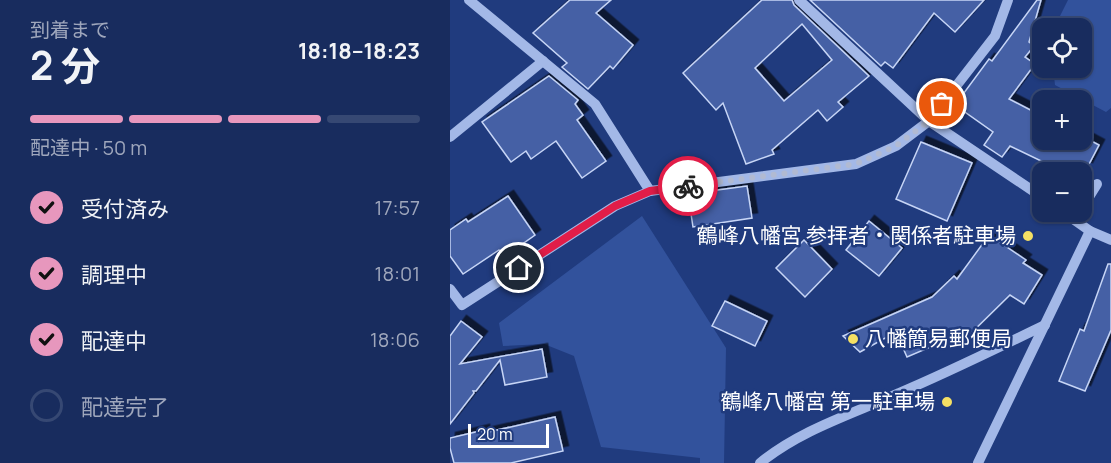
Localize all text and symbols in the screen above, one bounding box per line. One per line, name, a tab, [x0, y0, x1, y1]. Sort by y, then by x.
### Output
text: 到着まで	[30, 16, 110, 43]
map controls	[1032, 18, 1092, 222]
button: locate	[1032, 18, 1092, 78]
text: 18:18–18:23	[298, 36, 420, 66]
text: 2 分	[30, 38, 100, 92]
pin	[916, 78, 967, 129]
icon: bag	[925, 87, 958, 120]
button: +	[1032, 90, 1092, 150]
text: 配達中 · 50 m	[30, 134, 147, 161]
courier	[658, 156, 718, 216]
button: −	[1032, 162, 1092, 222]
icon: bike	[672, 170, 705, 203]
icon: check	[30, 191, 63, 224]
text: 受付済み	[81, 194, 169, 224]
text: 17:57	[375, 194, 420, 221]
place label: 鶴峰八幡宮 参拝者・関係者駐車場	[697, 221, 1016, 249]
marker: 鶴峰八幡宮 参拝者・関係者駐車場	[1021, 229, 1035, 243]
pin	[493, 242, 544, 293]
icon: home	[502, 251, 535, 284]
icon: check	[30, 257, 63, 290]
text: 調理中	[81, 260, 147, 290]
text: 18:01	[375, 260, 420, 287]
icon: check	[30, 323, 63, 356]
place label: 八幡簡易郵便局	[865, 324, 1012, 352]
text: 配達中	[81, 326, 147, 356]
text: 18:06	[370, 326, 420, 353]
marker: 八幡簡易郵便局	[846, 332, 860, 346]
place label: 鶴峰八幡宮 第一駐車場	[721, 387, 935, 415]
text: 配達完了	[81, 392, 169, 422]
marker: 鶴峰八幡宮 第一駐車場	[940, 395, 954, 409]
scale bar	[468, 421, 549, 448]
text: 20 m	[477, 423, 513, 445]

